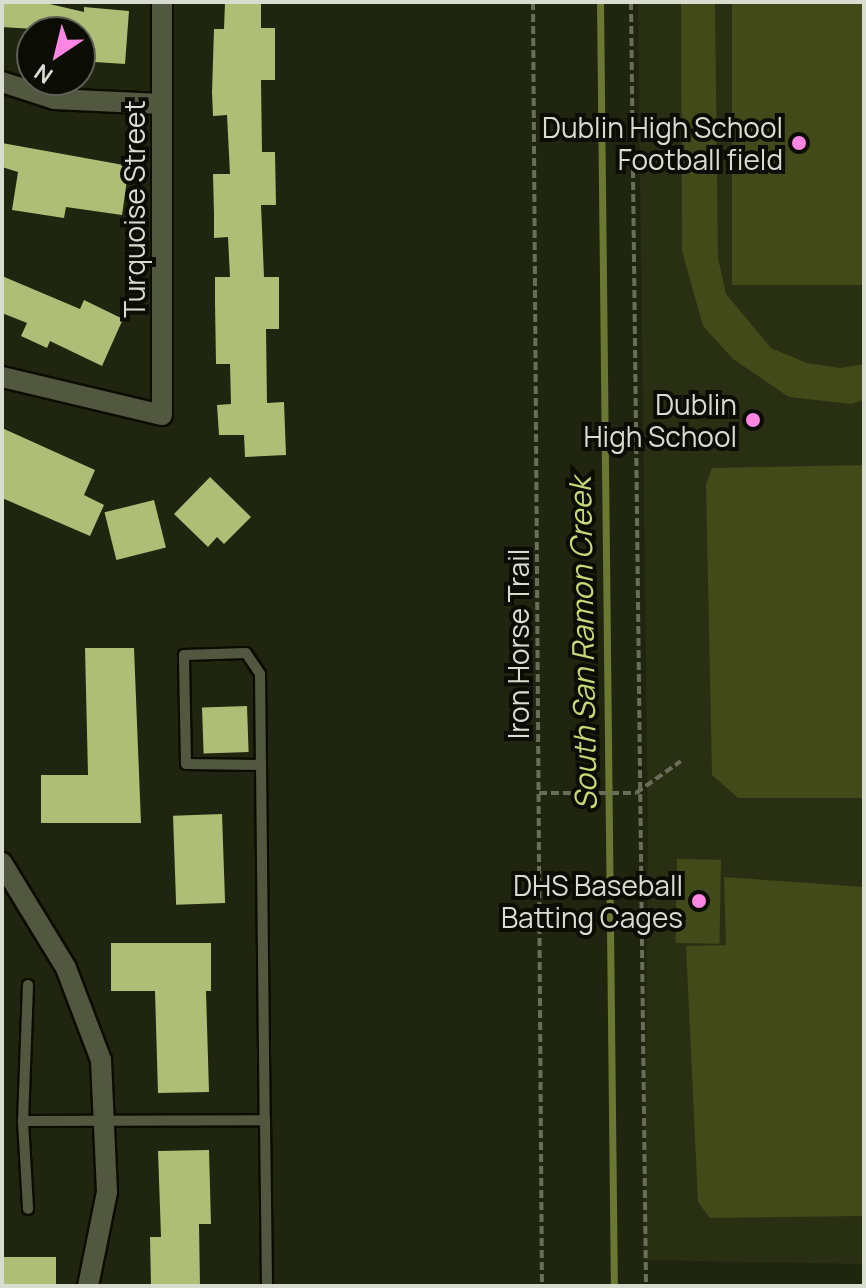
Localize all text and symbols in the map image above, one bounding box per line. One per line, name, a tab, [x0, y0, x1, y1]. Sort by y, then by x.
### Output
north arrow	[16, 16, 96, 96]
text: N	[28, 57, 58, 91]
street label: Turquoise Street	[117, 100, 151, 318]
place label: Dublin High School Football field	[542, 110, 783, 176]
marker: Dublin High School Football field	[790, 134, 808, 152]
place label: Dublin High School	[583, 387, 737, 453]
marker: Dublin High School	[744, 411, 762, 429]
water label: South San Ramon Creek	[562, 477, 604, 811]
street label: Iron Horse Trail	[501, 549, 535, 739]
place label: DHS Baseball Batting Cages	[501, 868, 683, 934]
marker: DHS Baseball Batting Cages	[690, 892, 708, 910]

